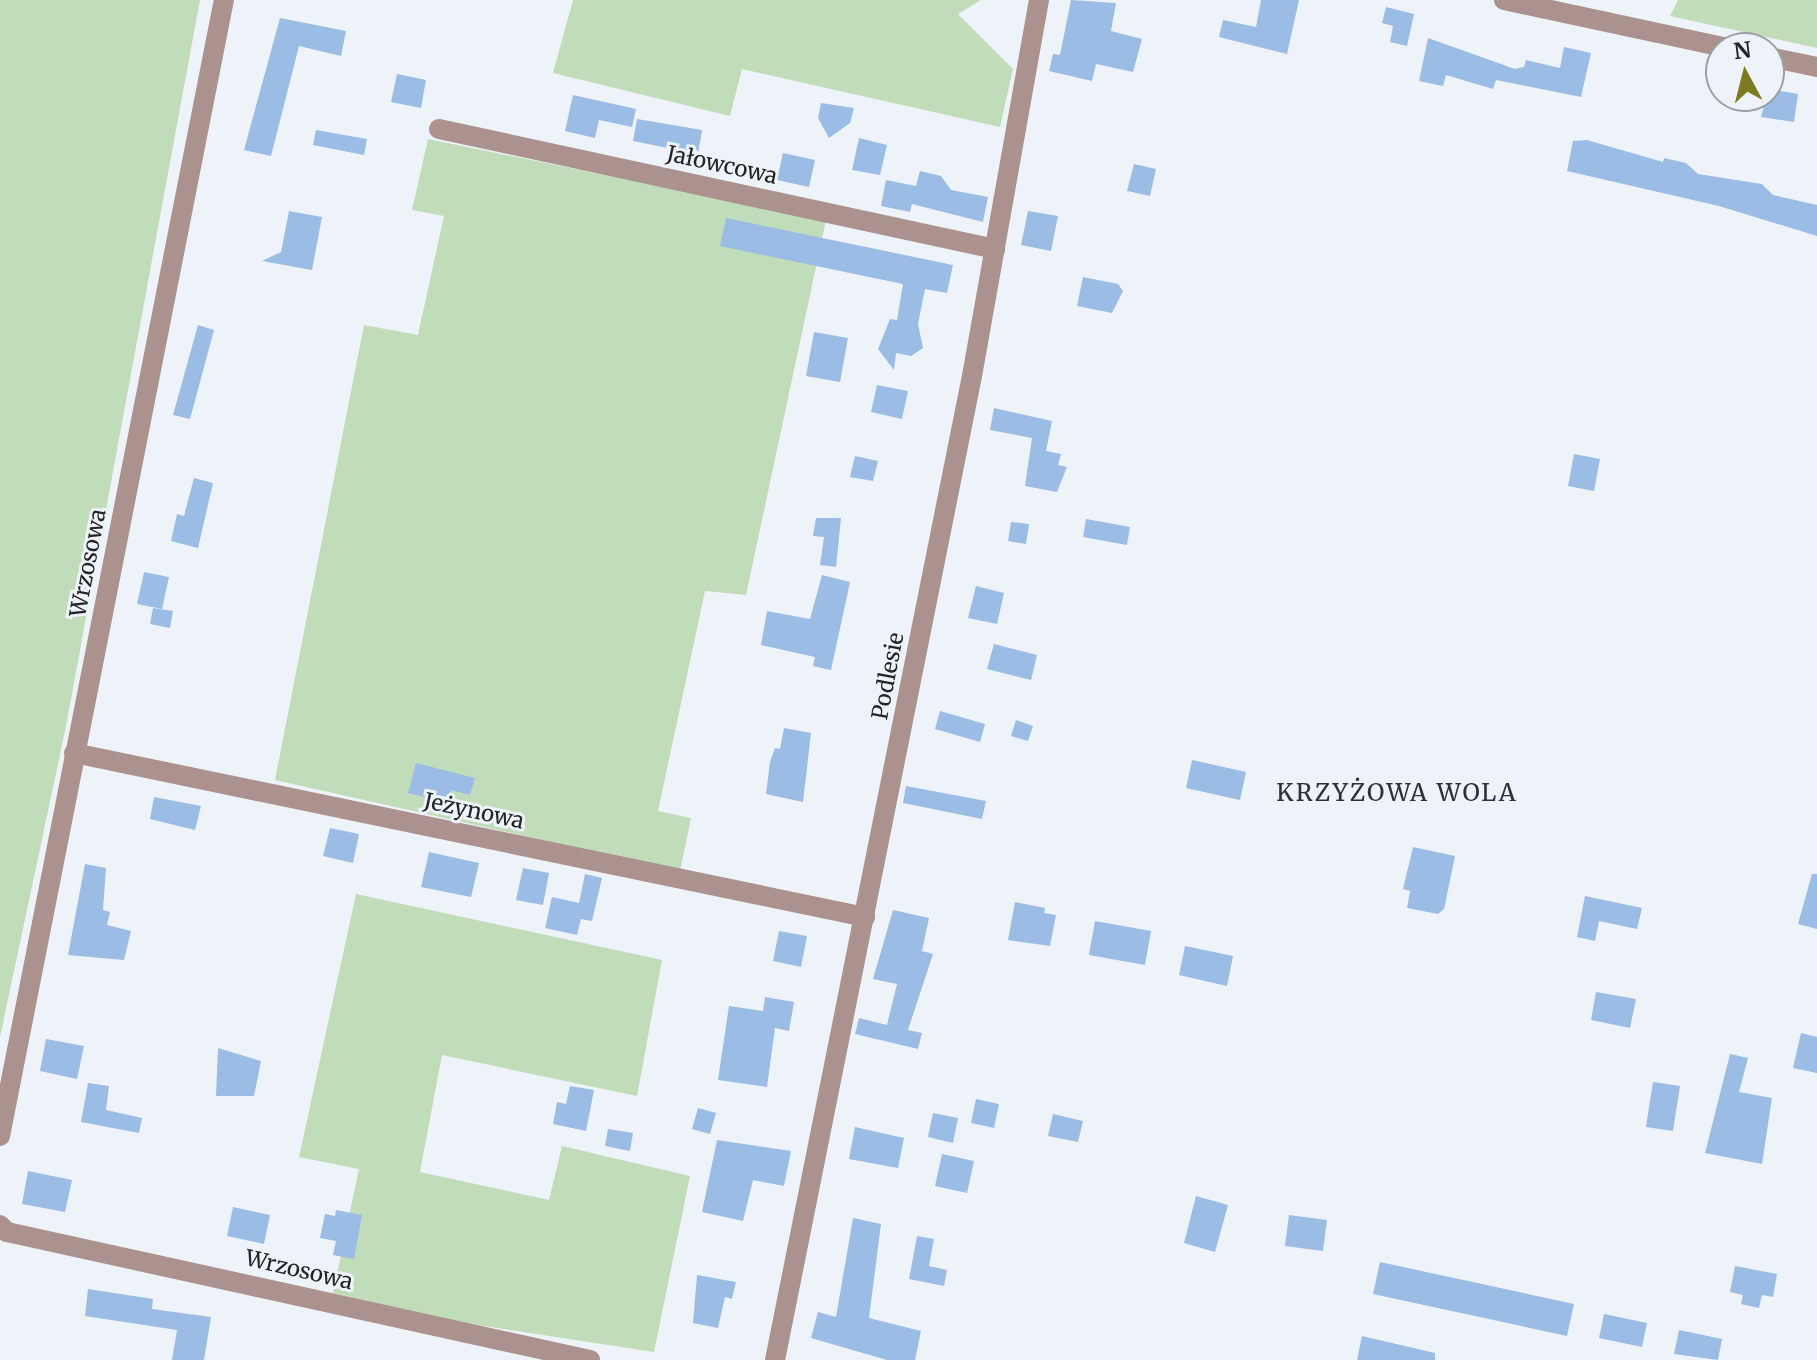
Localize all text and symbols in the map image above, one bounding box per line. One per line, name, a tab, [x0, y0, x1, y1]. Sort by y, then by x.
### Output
north arrow	[1705, 32, 1785, 112]
text: N	[1732, 35, 1753, 65]
street label: Jałowcowa	[664, 140, 780, 190]
street label: Wrzosowa	[65, 507, 111, 619]
street label: Podlesie	[867, 630, 909, 722]
district label: KRZYŻOWA WOLA	[1276, 779, 1518, 807]
street label: Jeżynowa	[422, 788, 526, 834]
street label: Wrzosowa	[243, 1245, 355, 1295]

